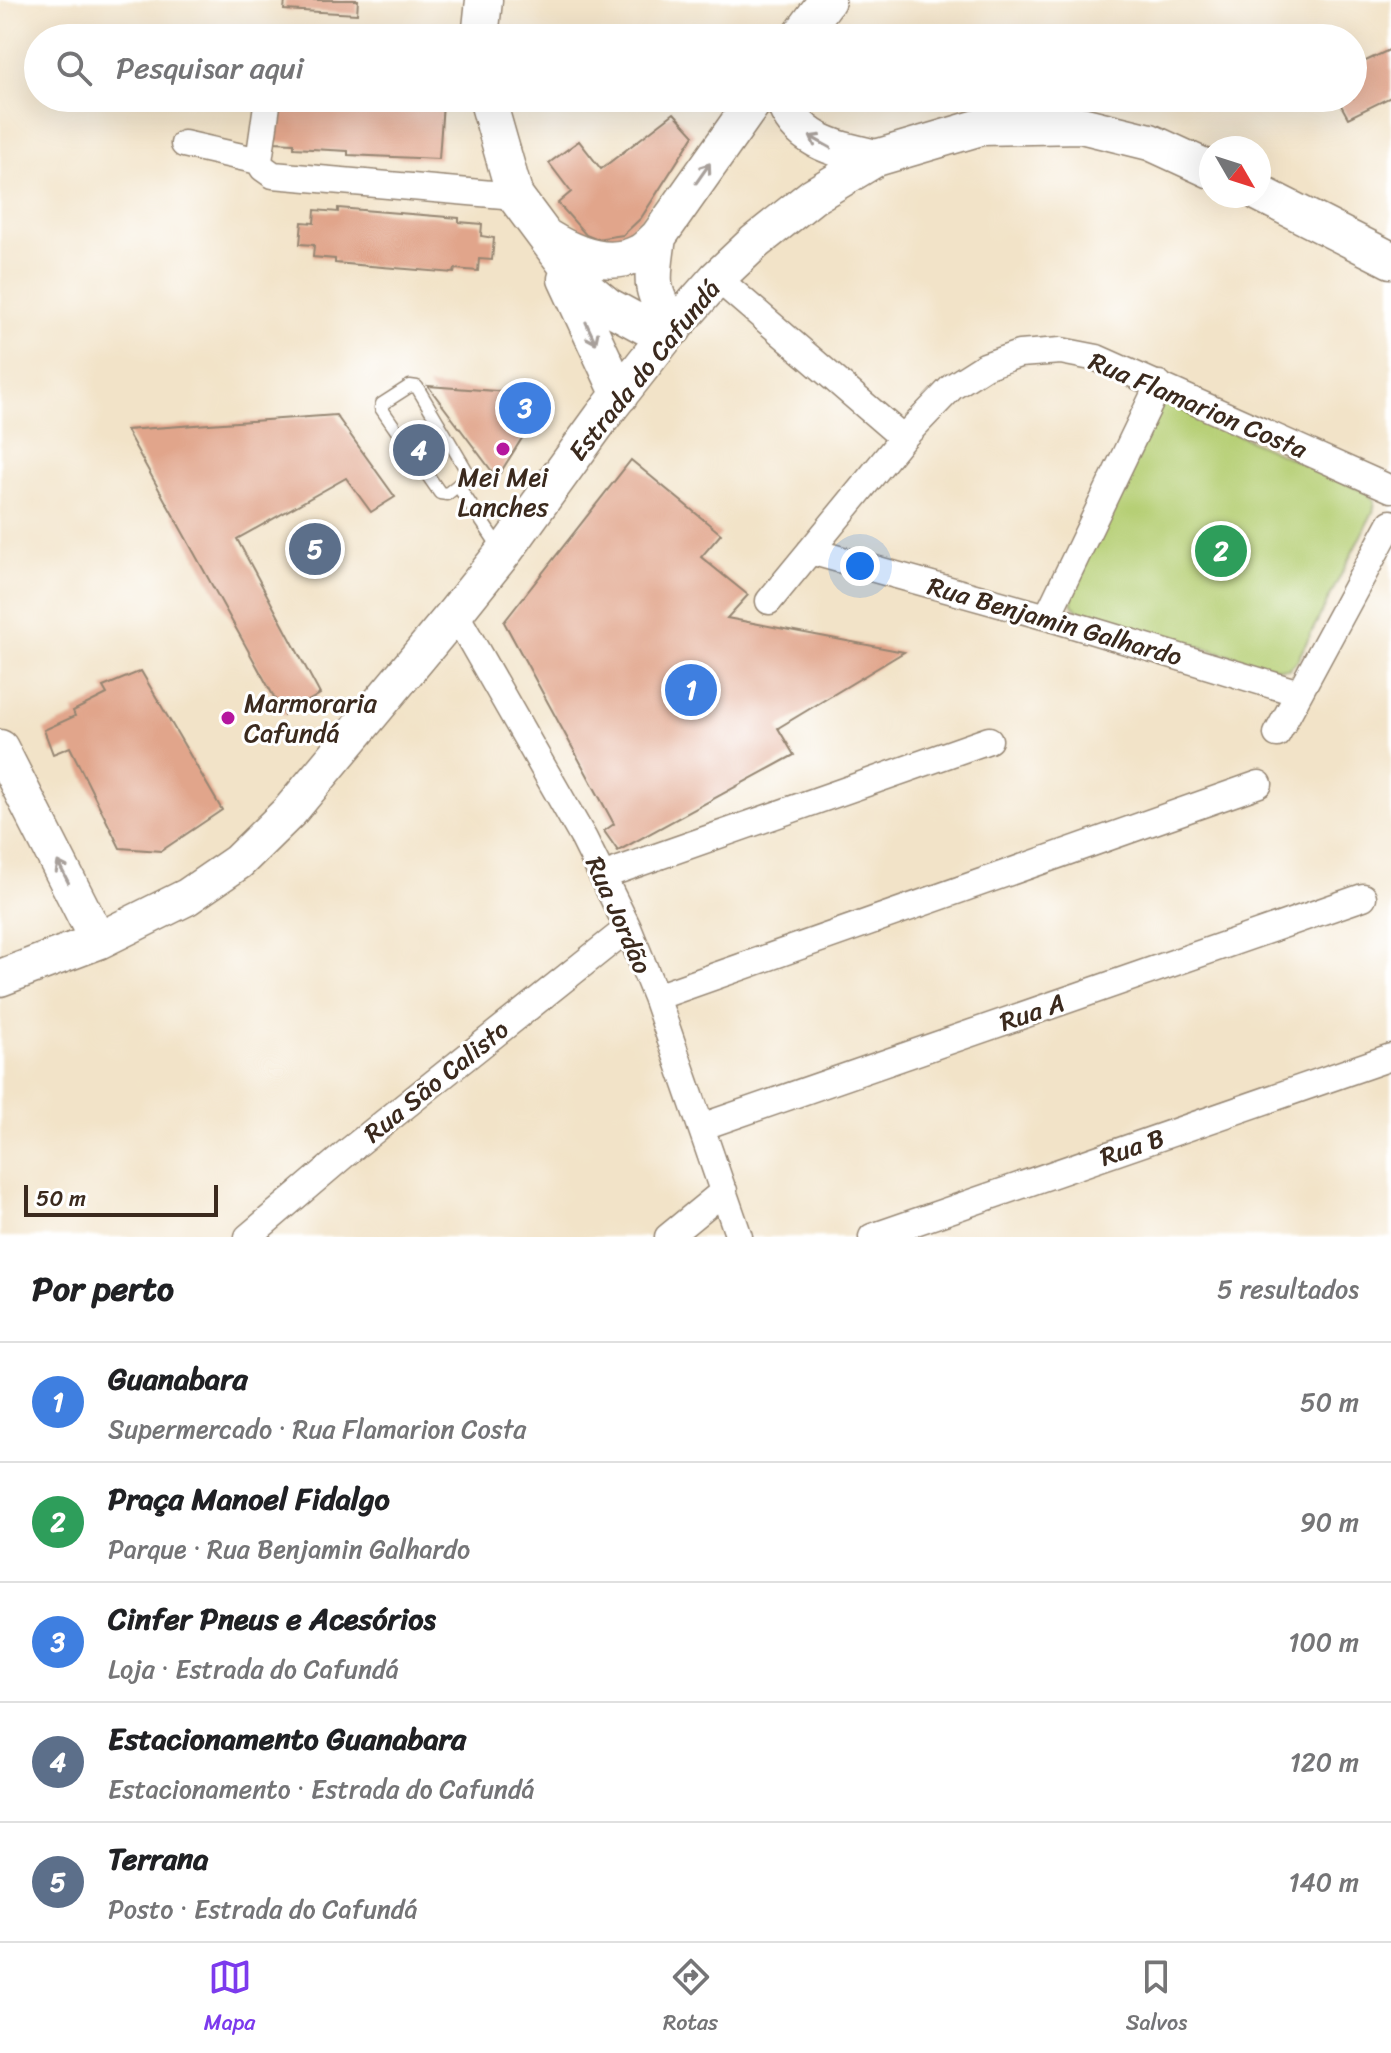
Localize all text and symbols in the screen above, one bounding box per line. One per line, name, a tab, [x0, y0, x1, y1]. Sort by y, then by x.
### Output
search box	[24, 24, 1367, 112]
text: Pesquisar aqui	[116, 41, 304, 95]
icon: search	[52, 46, 96, 90]
one-way arrow	[809, 133, 832, 149]
north arrow	[1199, 136, 1271, 208]
one-way arrow	[695, 163, 711, 185]
street label: Estrada do Cafundá	[556, 269, 732, 471]
one-way arrow	[584, 321, 599, 345]
street label: Rua Flamarion Costa	[1082, 338, 1315, 472]
pin: 3	[499, 378, 551, 438]
pin: 4	[393, 420, 445, 480]
marker: Mei Mei Lanches	[494, 440, 512, 458]
place label: Mei Mei Lanches	[457, 454, 550, 530]
pin: 5	[289, 519, 341, 579]
pin: 2	[1195, 521, 1247, 581]
your location	[840, 546, 880, 586]
street label: Rua Benjamin Galhardo	[922, 563, 1188, 679]
pin: 1	[665, 660, 717, 720]
place label: Marmoraria Cafundá	[244, 680, 378, 756]
marker: Marmoraria Cafundá	[219, 709, 237, 727]
street label: Rua Jordão	[573, 848, 665, 982]
one-way arrow	[54, 860, 70, 884]
street label: Rua A	[993, 979, 1071, 1045]
street label: Rua São Calisto	[353, 1007, 519, 1155]
street label: Rua B	[1093, 1114, 1171, 1180]
text: 50 m	[36, 1179, 86, 1218]
scale bar	[24, 1181, 218, 1217]
text: Por perto	[32, 1259, 174, 1319]
text: 5 resultados	[1217, 1266, 1359, 1312]
text: Guanabara	[108, 1352, 248, 1406]
text: 1	[52, 1379, 64, 1425]
text: 50 m	[1300, 1379, 1359, 1425]
text: Supermercado · Rua Flamarion Costa	[108, 1406, 526, 1452]
text: Praça Manoel Fidalgo	[108, 1472, 390, 1526]
text: 2	[50, 1499, 66, 1545]
text: 90 m	[1300, 1499, 1359, 1545]
text: Parque · Rua Benjamin Galhardo	[108, 1526, 470, 1572]
text: Cinfer Pneus e Acesórios	[108, 1592, 436, 1646]
text: 3	[51, 1619, 65, 1665]
text: 100 m	[1288, 1619, 1359, 1665]
text: Loja · Estrada do Cafundá	[108, 1646, 399, 1692]
text: Estacionamento Guanabara	[108, 1712, 466, 1766]
text: 4	[50, 1739, 66, 1785]
text: 120 m	[1290, 1739, 1359, 1785]
text: Estacionamento · Estrada do Cafundá	[108, 1766, 535, 1812]
text: Terrana	[108, 1832, 208, 1886]
text: 5	[50, 1859, 66, 1905]
text: 140 m	[1288, 1859, 1359, 1905]
text: Posto · Estrada do Cafundá	[108, 1886, 418, 1932]
tab: Mapa	[204, 1955, 255, 2042]
tab: Rotas	[663, 1955, 718, 2042]
tab: Salvos	[1126, 1955, 1187, 2042]

